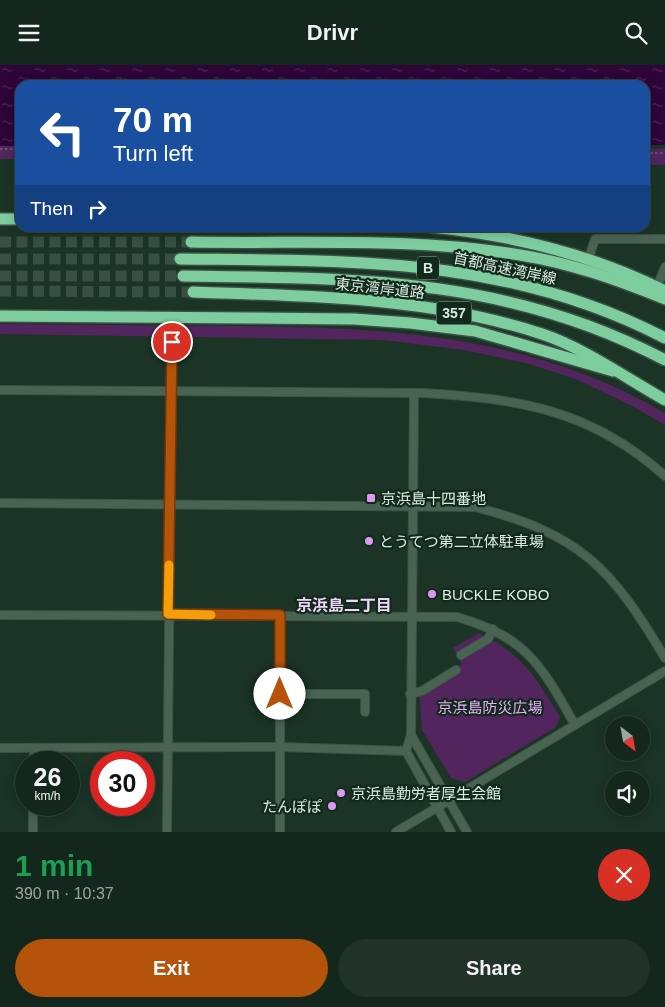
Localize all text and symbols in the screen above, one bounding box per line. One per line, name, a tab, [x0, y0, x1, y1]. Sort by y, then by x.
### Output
icon: menu	[15, 19, 43, 47]
icon: search	[622, 19, 650, 47]
text: Drivr	[307, 20, 358, 45]
icon: left	[30, 100, 95, 165]
text: 70 m	[113, 100, 193, 139]
text: Turn left	[113, 141, 193, 166]
icon: right	[83, 195, 111, 223]
text: Then	[30, 198, 73, 219]
street label: 首都高速湾岸線	[452, 249, 558, 287]
road number: B	[417, 257, 439, 279]
street label: 東京湾岸道路	[334, 275, 426, 301]
road number: 357	[436, 302, 472, 325]
pin	[151, 321, 193, 363]
icon: arrive	[158, 328, 186, 356]
place label: 京浜島十四番地	[381, 490, 486, 507]
marker: 京浜島十四番地	[365, 492, 377, 504]
place label: とうてつ第二立体駐車場	[379, 533, 544, 550]
marker: とうてつ第二立体駐車場	[363, 535, 375, 547]
place label: BUCKLE KOBO	[442, 586, 550, 603]
marker: BUCKLE KOBO	[426, 588, 438, 600]
district label: 京浜島二丁目	[296, 597, 392, 614]
position arrow	[253, 667, 305, 719]
park label: 京浜島防災広場	[437, 699, 543, 716]
north arrow	[605, 716, 650, 761]
map controls	[605, 716, 650, 816]
speed limit sign: 30	[90, 751, 155, 816]
text: 26	[34, 763, 61, 791]
button: sound	[605, 771, 650, 816]
place label: 京浜島勤労者厚生会館	[351, 785, 501, 802]
marker: 京浜島勤労者厚生会館	[335, 787, 347, 799]
text: km/h	[34, 789, 61, 803]
place label: たんぽぽ	[262, 798, 322, 815]
marker: たんぽぽ	[326, 800, 338, 812]
text: 1 min	[15, 849, 93, 882]
button: close	[598, 849, 650, 901]
text: 390 m · 10:37	[15, 885, 114, 902]
button: Exit	[15, 939, 328, 997]
button: Share	[338, 939, 650, 997]

